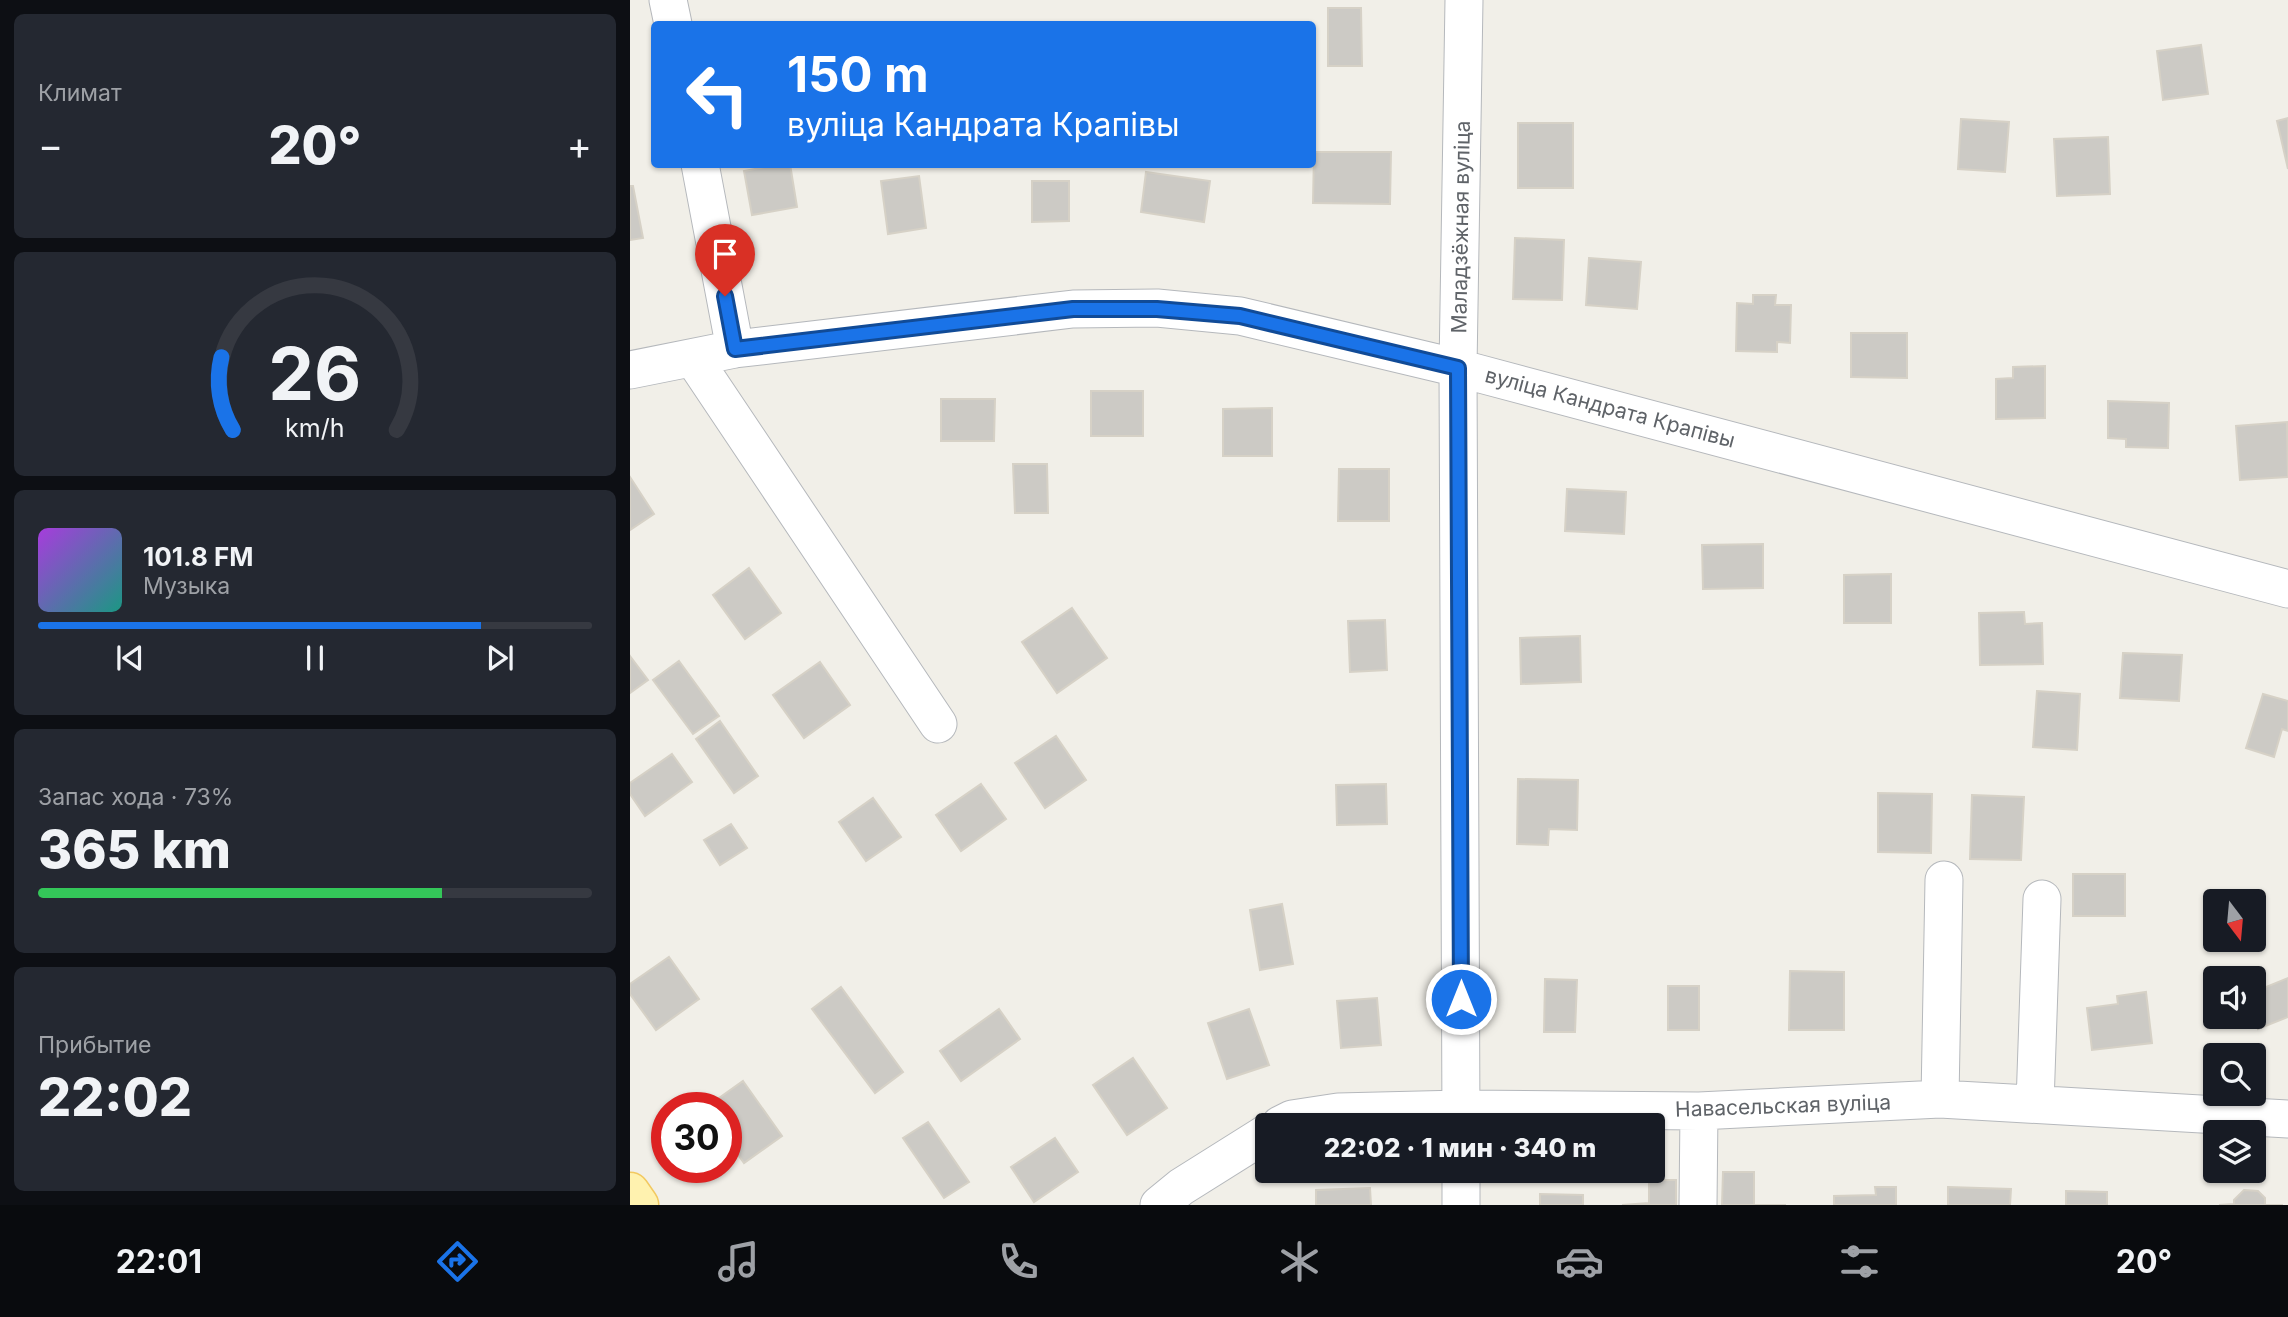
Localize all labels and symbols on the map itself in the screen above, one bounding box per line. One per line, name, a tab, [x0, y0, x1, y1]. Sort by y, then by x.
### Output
street label: Маладзёжная вуліца	[1446, 120, 1475, 334]
pin	[695, 224, 755, 296]
street label: вуліца Кандрата Крапівы	[1482, 362, 1738, 453]
north arrow	[2203, 889, 2266, 952]
position arrow	[1424, 962, 1498, 1036]
street label: Навасельская вуліца	[1675, 1089, 1891, 1122]
speed limit sign: 30	[651, 1092, 742, 1183]

